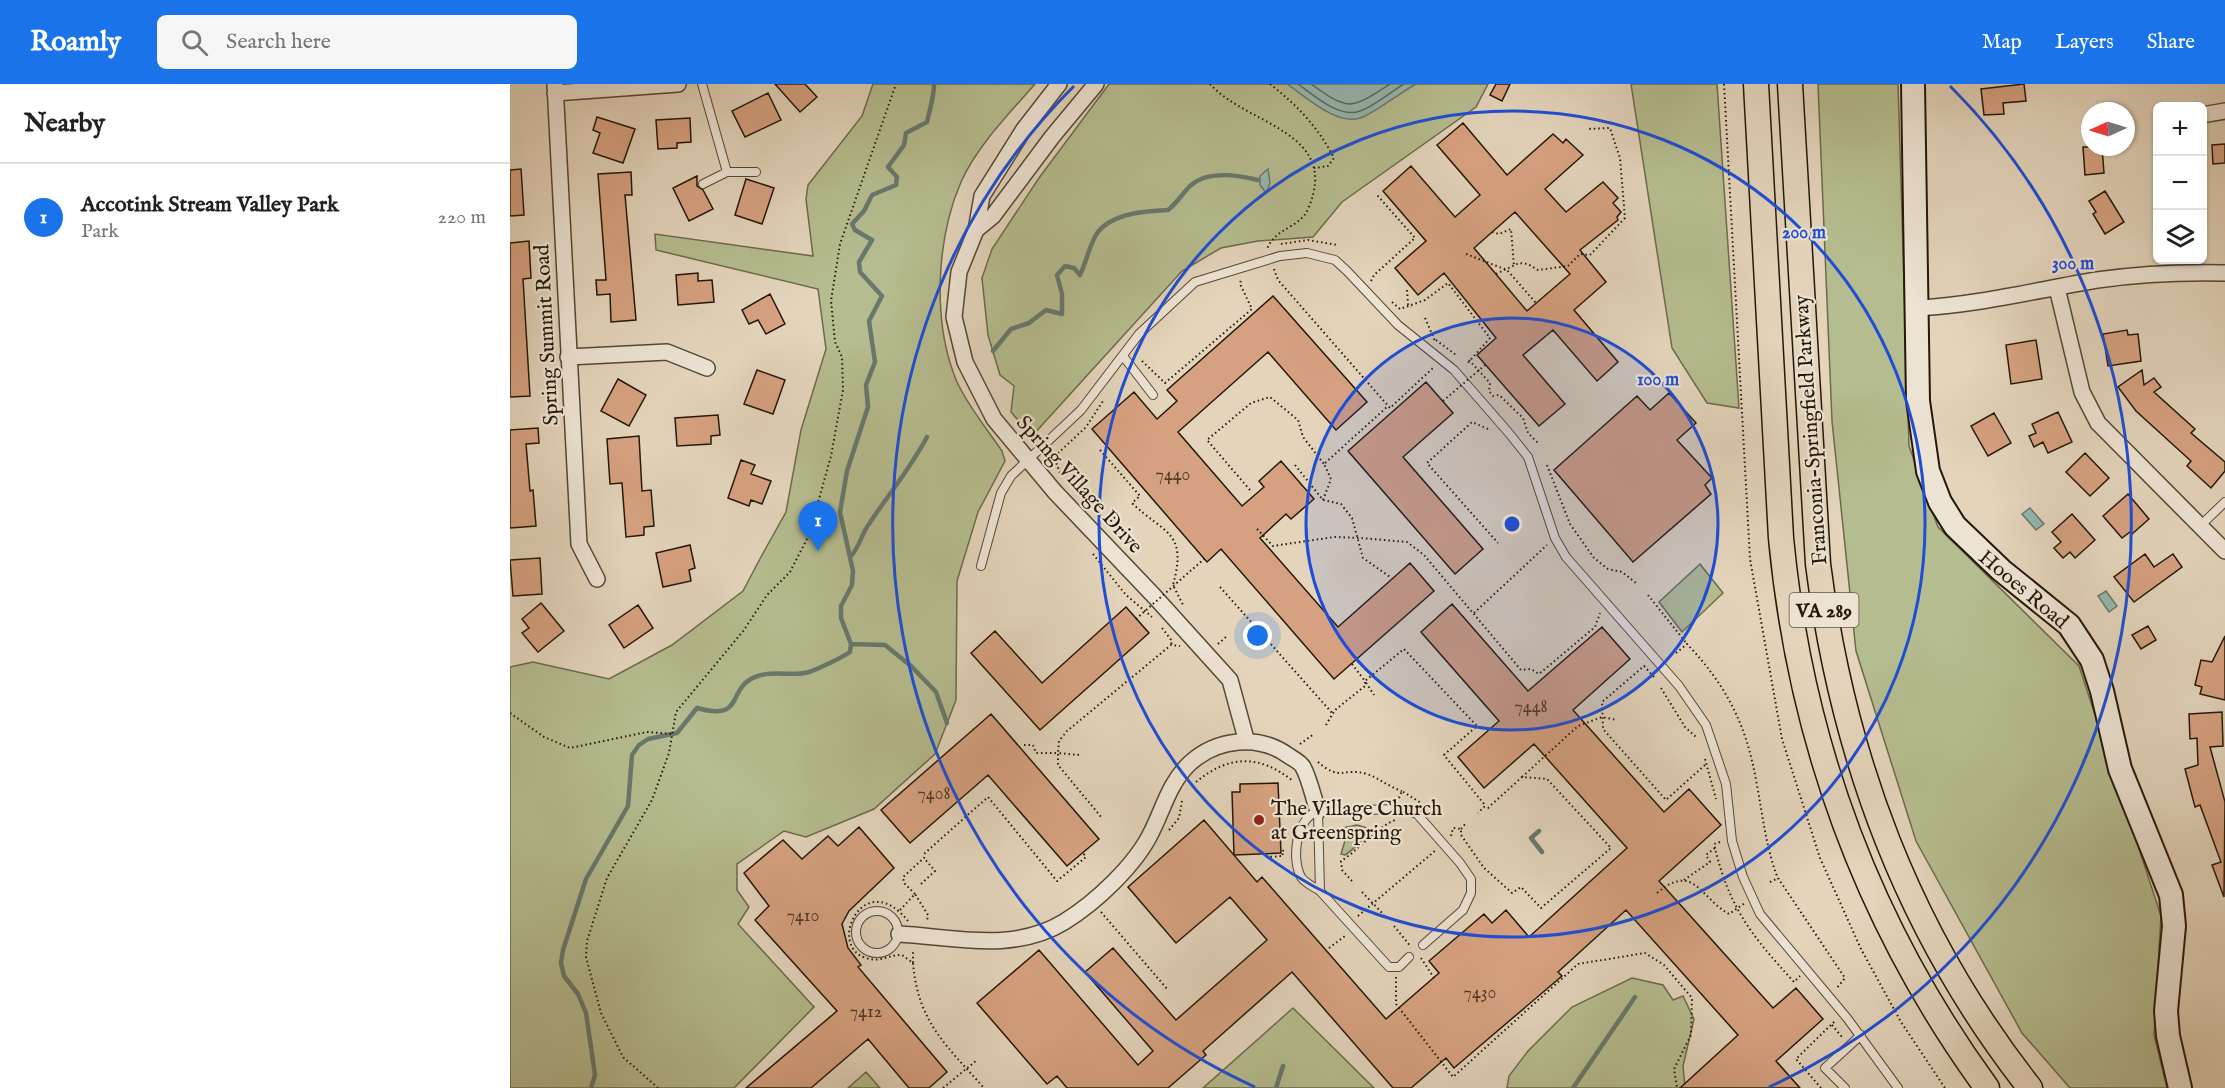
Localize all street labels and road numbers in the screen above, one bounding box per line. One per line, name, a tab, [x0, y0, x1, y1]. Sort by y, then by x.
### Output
street label: Spring Summit Road	[529, 243, 566, 426]
street label: Franconia-Springfield Parkway	[1789, 293, 1834, 566]
street label: Spring Village Drive	[1010, 410, 1148, 560]
street label: Hooes Road	[1972, 545, 2074, 636]
road number: VA 289	[1790, 593, 1858, 627]

